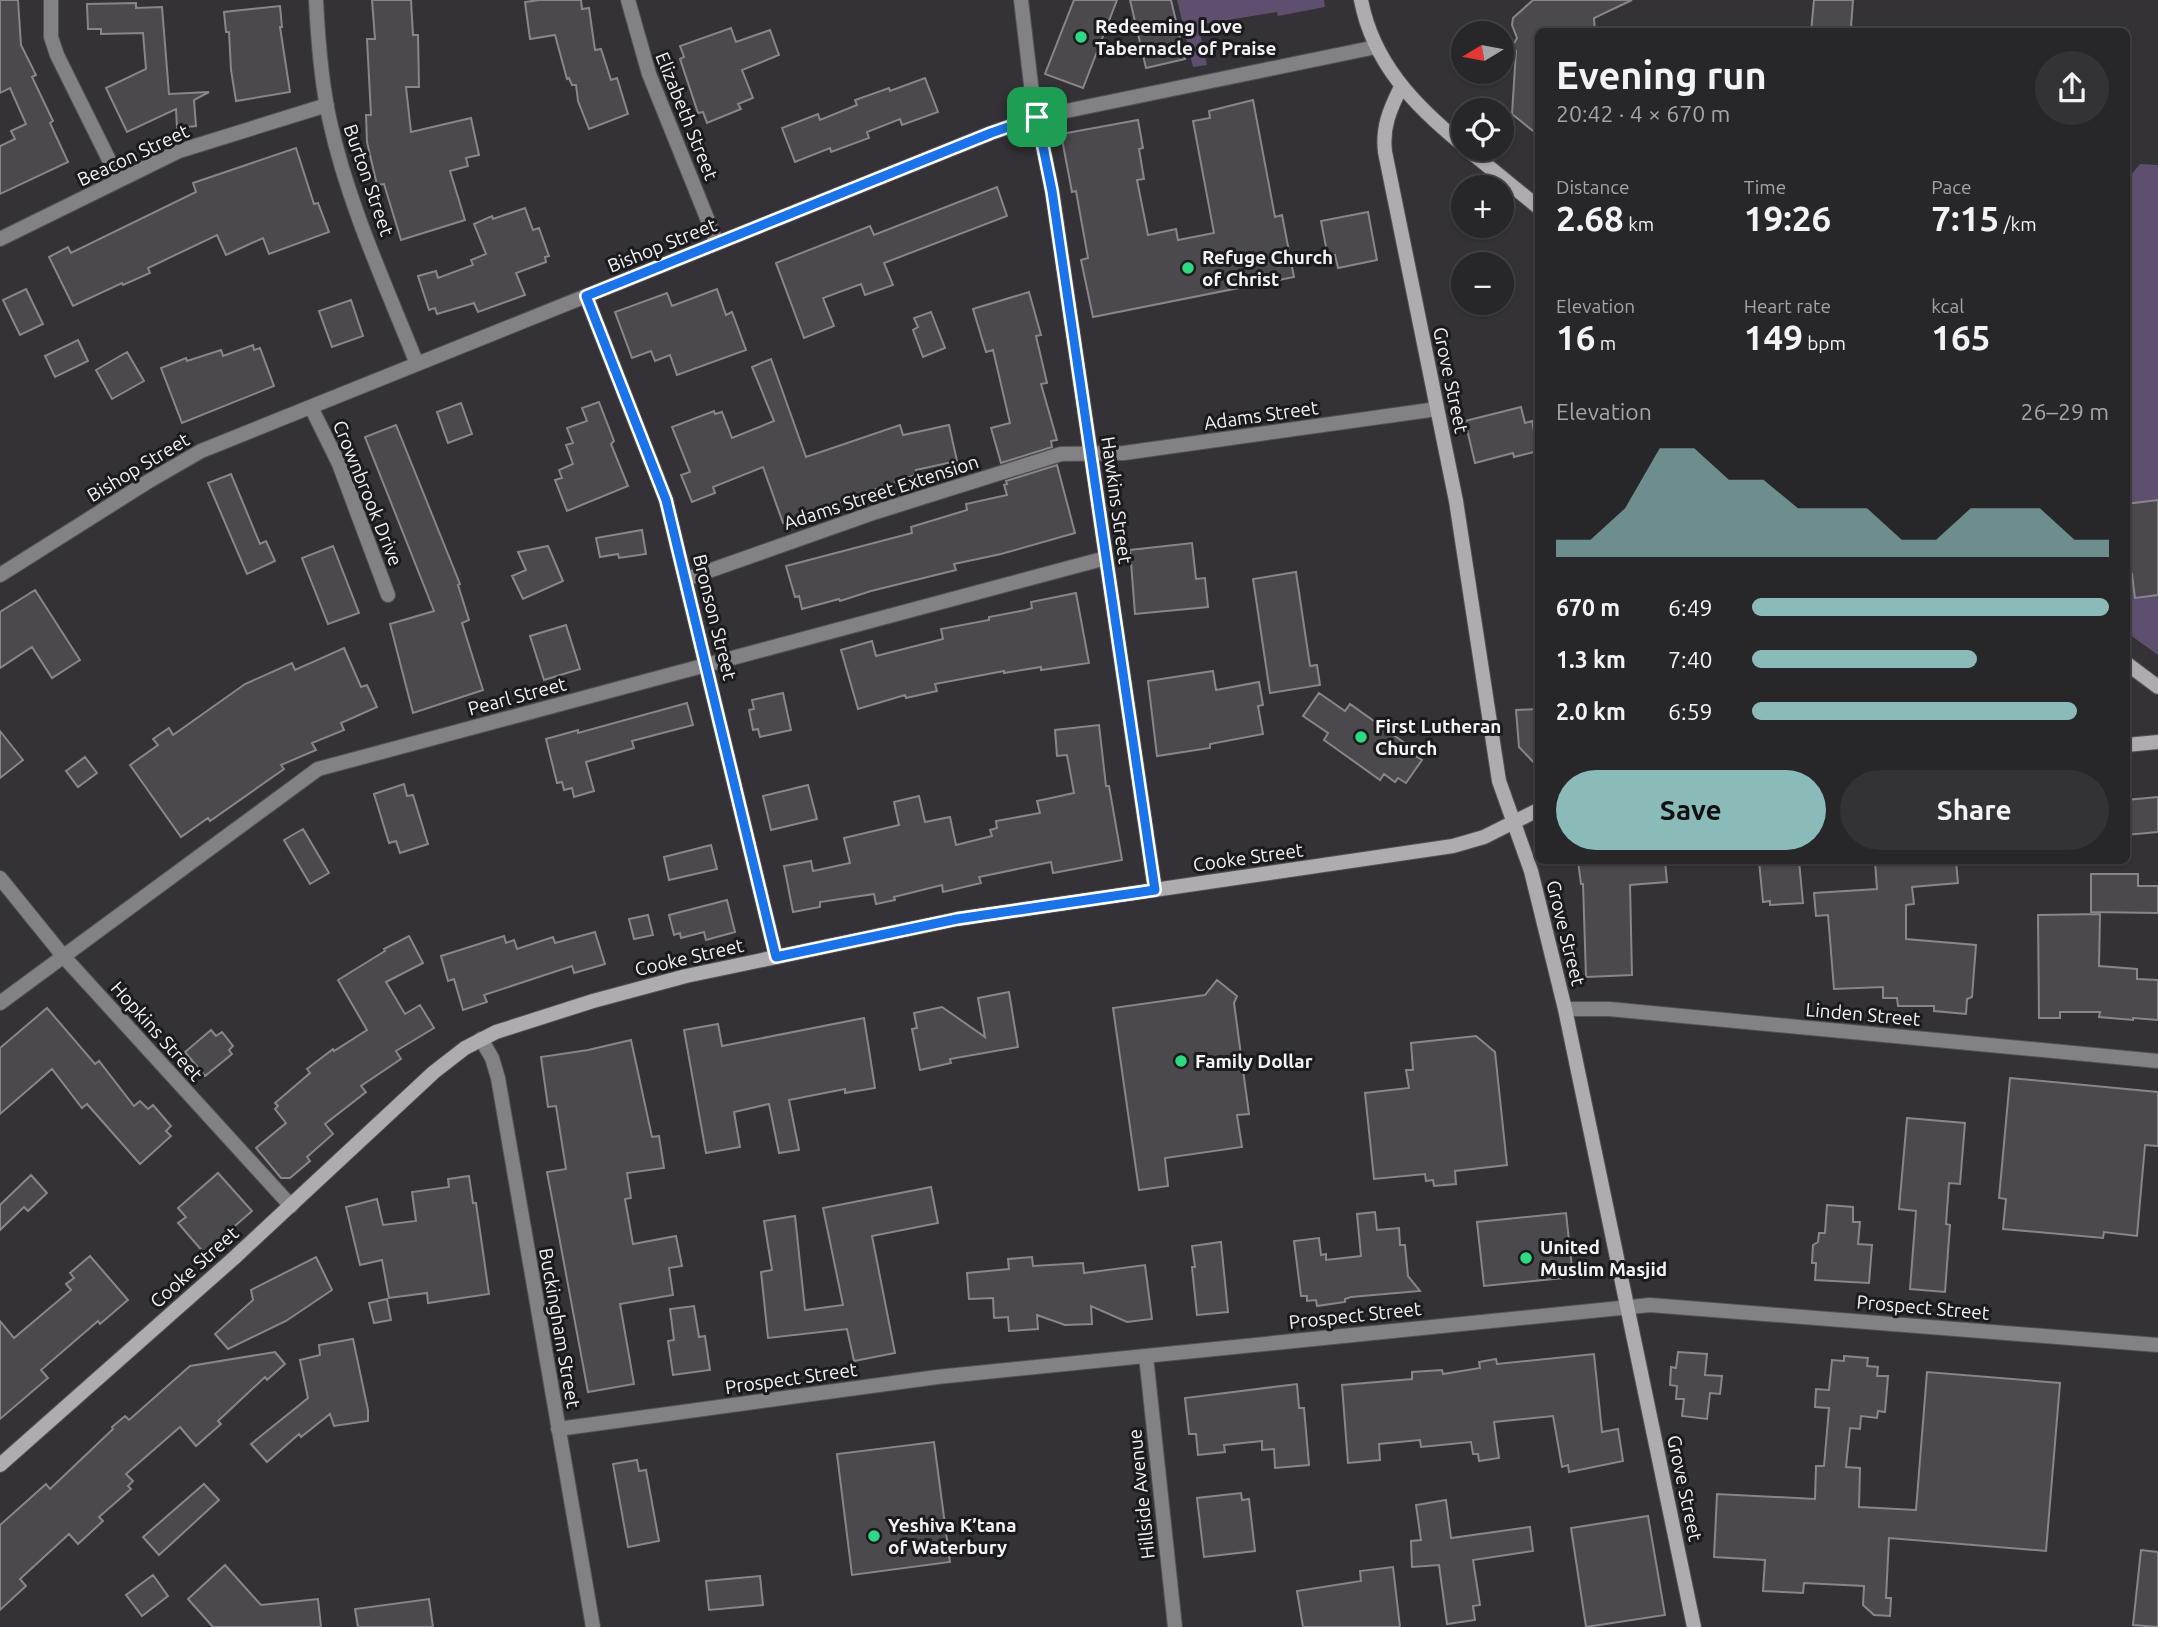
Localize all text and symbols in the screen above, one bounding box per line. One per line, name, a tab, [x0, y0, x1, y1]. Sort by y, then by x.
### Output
place label: Redeeming Love Tabernacle of Praise	[1095, 15, 1277, 59]
north arrow	[1451, 21, 1514, 84]
map controls	[1451, 21, 1514, 315]
marker: Redeeming Love Tabernacle of Praise	[1073, 29, 1089, 45]
street label: Elizabeth Street	[651, 49, 723, 184]
button: share	[2035, 51, 2109, 125]
text: Evening run	[1556, 54, 1767, 96]
pin	[1007, 87, 1067, 147]
icon: arrive	[1018, 98, 1056, 136]
button: locate	[1451, 98, 1514, 161]
text: 20:42 · 4 × 670 m	[1556, 101, 1730, 126]
street label: Beacon Street	[74, 119, 193, 190]
street label: Burton Street	[340, 121, 399, 239]
button: +	[1451, 175, 1514, 238]
text: Distance	[1556, 176, 1630, 198]
text: Time	[1744, 176, 1786, 198]
text: Pace	[1931, 176, 1972, 198]
text: 2.68	[1556, 198, 1624, 238]
text: 19:26	[1744, 198, 1831, 238]
text: 7:15	[1931, 198, 1999, 238]
street label: Bishop Street	[604, 213, 720, 277]
text: km	[1624, 213, 1654, 235]
text: /km	[1999, 213, 2037, 235]
place label: Refuge Church of Christ	[1202, 246, 1333, 290]
button: −	[1451, 252, 1514, 315]
marker: Refuge Church of Christ	[1180, 260, 1196, 276]
text: Elevation	[1556, 295, 1635, 317]
text: Heart rate	[1744, 295, 1831, 317]
text: kcal	[1931, 295, 1964, 317]
text: 16	[1556, 317, 1595, 357]
text: 149	[1744, 317, 1803, 357]
text: 165	[1931, 317, 1991, 357]
street label: Grove Street	[1429, 325, 1473, 436]
text: m	[1595, 332, 1616, 354]
text: bpm	[1803, 332, 1846, 354]
street label: Adams Street	[1202, 396, 1320, 434]
text: Elevation	[1556, 399, 1652, 424]
text: 26–29 m	[2021, 399, 2109, 424]
street label: Crownbrook Drive	[329, 417, 407, 569]
street label: Bishop Street	[83, 428, 194, 506]
street label: Hawkins Street	[1097, 435, 1137, 566]
street label: Adams Street Extension	[781, 450, 981, 534]
street label: Bronson Street	[689, 552, 741, 683]
text: 670 m	[1556, 595, 1620, 620]
text: 6:49	[1668, 595, 1713, 620]
text: 1.3 km	[1556, 647, 1626, 672]
text: 7:40	[1668, 647, 1713, 672]
street label: Pearl Street	[465, 672, 569, 720]
text: 2.0 km	[1556, 699, 1626, 724]
text: 6:59	[1668, 699, 1713, 724]
place label: First Lutheran Church	[1375, 715, 1501, 759]
marker: First Lutheran Church	[1353, 729, 1369, 745]
button: Save	[1556, 770, 1826, 850]
button: Share	[1840, 770, 2109, 850]
street label: Cooke Street	[1191, 838, 1305, 876]
street label: Grove Street	[1542, 878, 1590, 989]
street label: Cooke Street	[632, 934, 746, 980]
street label: Hopkins Street	[107, 977, 208, 1086]
street label: Linden Street	[1805, 998, 1922, 1030]
place label: Family Dollar	[1195, 1050, 1313, 1072]
marker: Family Dollar	[1173, 1053, 1189, 1069]
street label: Cooke Street	[145, 1221, 243, 1312]
place label: United Muslim Masjid	[1540, 1236, 1667, 1280]
street label: Buckingham Street	[535, 1246, 585, 1410]
marker: United Muslim Masjid	[1518, 1250, 1534, 1266]
street label: Prospect Street	[1856, 1290, 1991, 1324]
street label: Prospect Street	[1288, 1297, 1423, 1333]
street label: Prospect Street	[724, 1358, 859, 1398]
street label: Hillside Avenue	[1123, 1428, 1159, 1560]
street label: Grove Street	[1663, 1433, 1707, 1544]
place label: Yeshiva K’tana of Waterbury	[888, 1514, 1016, 1558]
marker: Yeshiva K’tana of Waterbury	[866, 1528, 882, 1544]

